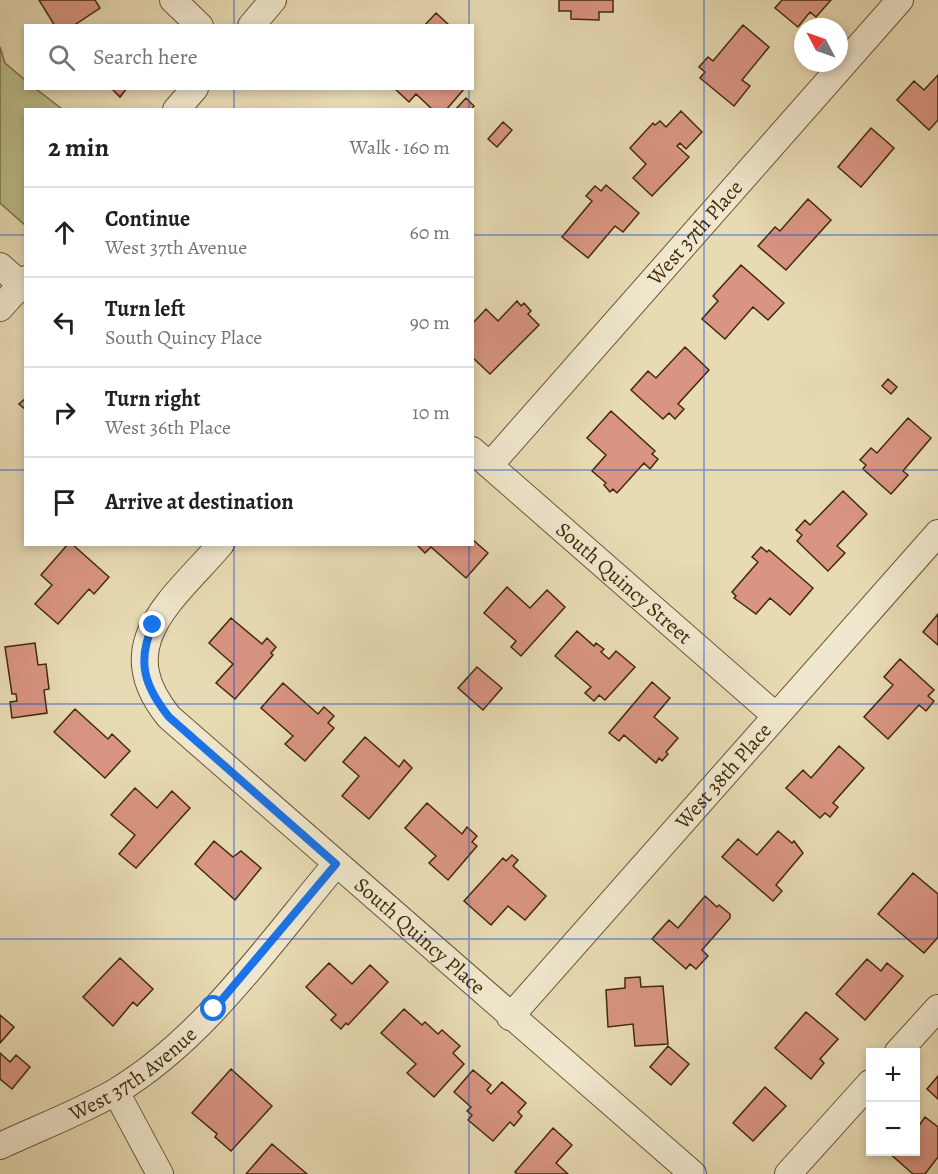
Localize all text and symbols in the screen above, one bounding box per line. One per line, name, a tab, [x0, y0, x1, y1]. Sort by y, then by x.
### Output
north arrow	[794, 18, 848, 72]
search box	[24, 24, 474, 90]
icon: search	[45, 41, 78, 74]
text: Search here	[93, 42, 198, 72]
text: 2 min	[48, 130, 109, 165]
text: Walk · 160 m	[350, 134, 450, 161]
street label: West 37th Place	[640, 174, 749, 292]
text: Continue	[105, 204, 190, 234]
icon: ahead	[48, 216, 81, 249]
text: 60 m	[410, 219, 450, 246]
text: West 37th Avenue	[105, 234, 247, 261]
text: Turn left	[105, 294, 185, 324]
icon: left	[48, 306, 81, 339]
text: 90 m	[410, 309, 450, 336]
text: South Quincy Place	[105, 324, 262, 351]
text: Turn right	[105, 384, 201, 414]
icon: right	[48, 396, 81, 429]
text: 10 m	[412, 399, 450, 426]
text: West 36th Place	[105, 414, 231, 441]
icon: arrive	[48, 486, 81, 519]
text: Arrive at destination	[105, 487, 294, 517]
street label: South Quincy Street	[550, 516, 698, 650]
route end	[139, 611, 165, 637]
street label: West 38th Place	[668, 717, 778, 836]
street label: South Quincy Place	[348, 871, 491, 1001]
route start	[200, 995, 226, 1021]
street label: West 37th Avenue	[64, 1021, 203, 1128]
map controls	[866, 1048, 920, 1156]
button: +	[866, 1048, 920, 1102]
button: −	[866, 1102, 920, 1156]

